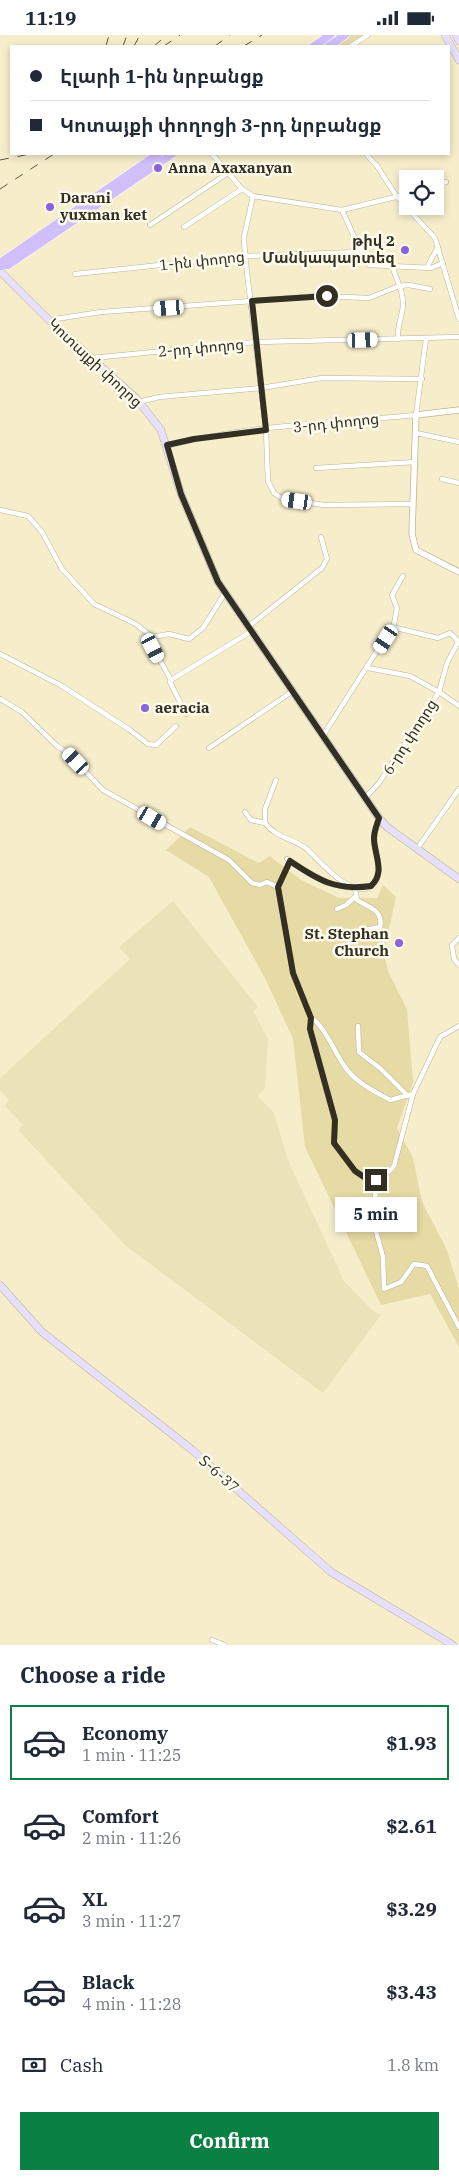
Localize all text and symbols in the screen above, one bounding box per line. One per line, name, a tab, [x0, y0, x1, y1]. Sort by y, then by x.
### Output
text: 11:19	[25, 6, 76, 30]
text: Էլարի 1-ին նրբանցք	[60, 64, 264, 88]
text: Կոտայքի փողոցի 3-րդ նրբանցք	[60, 113, 382, 137]
place label: Anna Axaxanyan	[168, 158, 292, 177]
marker: Anna Axaxanyan	[152, 162, 164, 174]
map controls	[399, 170, 444, 215]
button: locate	[399, 170, 444, 215]
place label: Darani yuxman ket	[59, 188, 147, 224]
marker: Darani yuxman ket	[44, 201, 56, 213]
place label: թիվ 2 Մանկապարտեզ	[262, 231, 396, 267]
marker: թիվ 2 Մանկապարտեզ	[399, 244, 411, 256]
street label: 1-ին փողոց	[158, 247, 246, 274]
route start	[316, 285, 338, 307]
car	[153, 299, 184, 317]
street label: Կոտայքի փողոց	[44, 314, 147, 411]
car	[347, 332, 378, 348]
street label: 2-րդ փողոց	[157, 334, 245, 361]
street label: 3-րդ փողոց	[292, 409, 380, 436]
car	[281, 491, 312, 511]
car	[371, 622, 400, 656]
car	[139, 631, 166, 665]
street label: 6-րդ փողոց	[378, 695, 441, 778]
place label: aeracia	[155, 698, 210, 717]
marker: aeracia	[139, 702, 151, 714]
car	[60, 745, 91, 777]
car	[135, 804, 168, 832]
place label: St. Stephan Church	[305, 924, 389, 960]
marker: St. Stephan Church	[393, 937, 405, 949]
route end	[365, 1169, 387, 1191]
callout: 5 min	[335, 1197, 417, 1233]
text: 5 min	[354, 1204, 398, 1224]
street label: Տ-6-37	[195, 1451, 243, 1497]
text: Choose a ride	[20, 1660, 166, 1689]
icon: car	[22, 1720, 67, 1765]
text: Economy	[82, 1721, 168, 1745]
text: $1.93	[386, 1731, 437, 1755]
text: 1 min · 11:25	[82, 1745, 181, 1765]
icon: car	[22, 1803, 67, 1848]
text: Comfort	[82, 1804, 159, 1828]
text: $2.61	[386, 1814, 437, 1838]
text: 2 min · 11:26	[82, 1828, 181, 1848]
icon: car	[22, 1886, 67, 1931]
text: XL	[82, 1887, 108, 1911]
text: $3.29	[386, 1897, 437, 1921]
text: 3 min · 11:27	[82, 1911, 181, 1931]
icon: car	[22, 1969, 67, 2014]
text: Black	[82, 1970, 134, 1994]
text: $3.43	[386, 1980, 437, 2004]
text: 4 min · 11:28	[82, 1994, 181, 2014]
icon: cash	[20, 2051, 48, 2079]
text: Cash	[60, 2053, 104, 2077]
text: 1.8 km	[387, 2055, 439, 2075]
button: Confirm	[20, 2112, 439, 2170]

